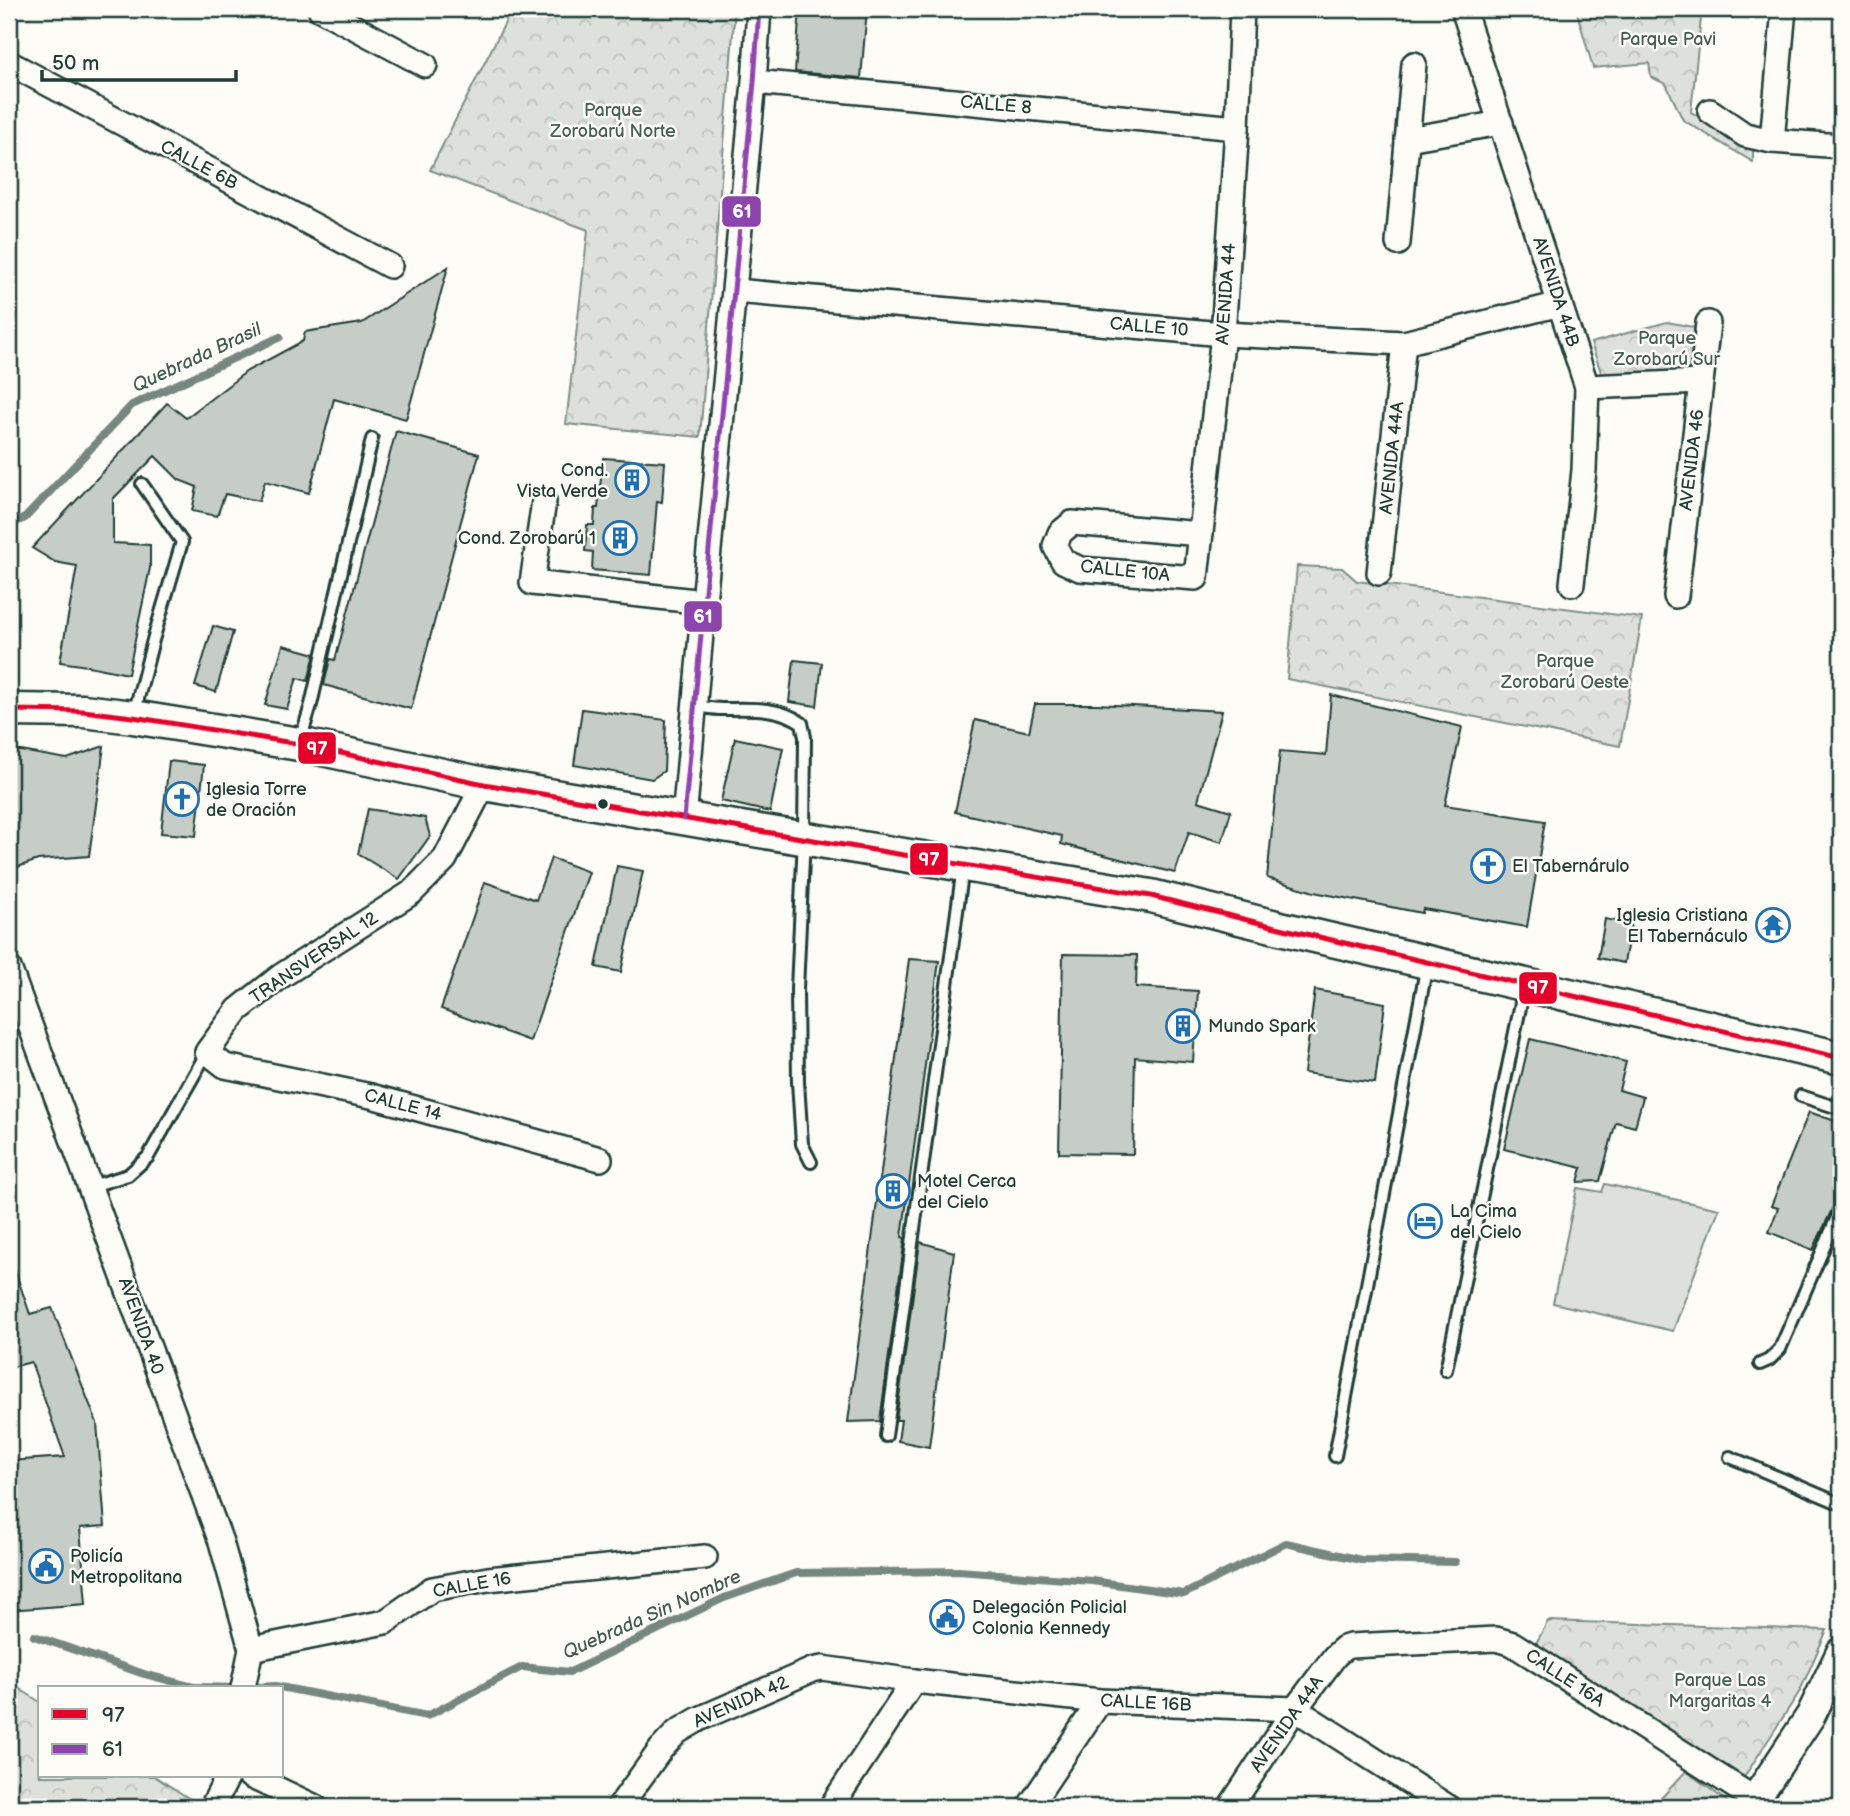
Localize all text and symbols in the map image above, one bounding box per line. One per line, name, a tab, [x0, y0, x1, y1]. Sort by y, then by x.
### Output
park label: Parque Pavi	[1620, 29, 1716, 50]
scale bar	[42, 38, 236, 82]
text: 50 m	[52, 51, 99, 76]
street label: CALLE 8	[959, 91, 1033, 119]
park label: Parque Zorobarú Norte	[549, 100, 676, 142]
street label: CALLE 6B	[157, 136, 241, 194]
line badge: 61	[721, 195, 762, 228]
text: 61	[732, 201, 752, 224]
street label: AVENIDA 44B	[1528, 234, 1584, 350]
street label: AVENIDA 44	[1212, 242, 1240, 346]
street label: CALLE 10	[1109, 313, 1189, 341]
water label: Quebrada Brasil	[129, 318, 266, 398]
park label: Parque Zorobarú Sur	[1613, 328, 1721, 370]
street label: AVENIDA 44A	[1376, 401, 1408, 515]
street label: AVENIDA 46	[1675, 408, 1709, 512]
place label: Cond. Vista Verde	[517, 460, 608, 502]
building icon: Cond. Vista Verde	[613, 461, 651, 499]
building icon: Cond. Zorobarú 1	[601, 519, 639, 557]
place label: Cond. Zorobarú 1	[458, 528, 596, 549]
street label: CALLE 10A	[1079, 556, 1171, 586]
line badge: 61	[683, 600, 723, 633]
text: 61	[693, 606, 713, 629]
park label: Parque Zorobarú Oeste	[1500, 651, 1629, 693]
line badge: 97	[297, 731, 337, 765]
text: 97	[306, 738, 328, 761]
place label: Iglesia Torre de Oración	[206, 779, 307, 821]
church icon: Iglesia Torre de Oración	[163, 780, 201, 818]
unlabelled marker	[596, 797, 610, 811]
line badge: 97	[909, 842, 949, 876]
church icon: El Tabernárulo	[1469, 847, 1507, 885]
text: 97	[918, 849, 940, 872]
place label: El Tabernárulo	[1512, 856, 1630, 877]
place label: Iglesia Cristiana El Tabernáculo	[1617, 905, 1748, 947]
temple icon: Iglesia Cristiana El Tabernáculo	[1754, 906, 1792, 944]
street label: TRANSVERSAL 12	[246, 907, 382, 1009]
line badge: 97	[1518, 971, 1558, 1005]
text: 97	[1527, 977, 1549, 1000]
building icon: Mundo Spark	[1164, 1007, 1202, 1045]
place label: Mundo Spark	[1208, 1016, 1316, 1037]
street label: CALLE 14	[362, 1085, 444, 1125]
place label: Motel Cerca del Cielo	[917, 1171, 1016, 1213]
building icon: Motel Cerca del Cielo	[874, 1172, 912, 1210]
place label: La Cima del Cielo	[1450, 1201, 1522, 1243]
hotel icon: La Cima del Cielo	[1406, 1202, 1444, 1240]
street label: AVENIDA 40	[114, 1275, 168, 1377]
place label: Policía Metropolitana	[70, 1546, 183, 1588]
public building icon: Policía Metropolitana	[27, 1547, 65, 1585]
water label: Quebrada Sin Nombre	[559, 1565, 745, 1665]
street label: CALLE 16	[431, 1568, 513, 1602]
place label: Delegación Policial Colonia Kennedy	[972, 1597, 1127, 1639]
public building icon: Delegación Policial Colonia Kennedy	[928, 1598, 966, 1636]
street label: CALLE 16A	[1521, 1645, 1609, 1711]
park label: Parque Las Margaritas 4	[1668, 1670, 1772, 1712]
street label: AVENIDA 42	[690, 1672, 792, 1732]
street label: AVENIDA 44A	[1246, 1672, 1328, 1776]
legend	[38, 1686, 284, 1778]
street label: CALLE 16B	[1100, 1690, 1192, 1716]
text: 97	[102, 1703, 125, 1728]
text: 61	[102, 1737, 123, 1762]

